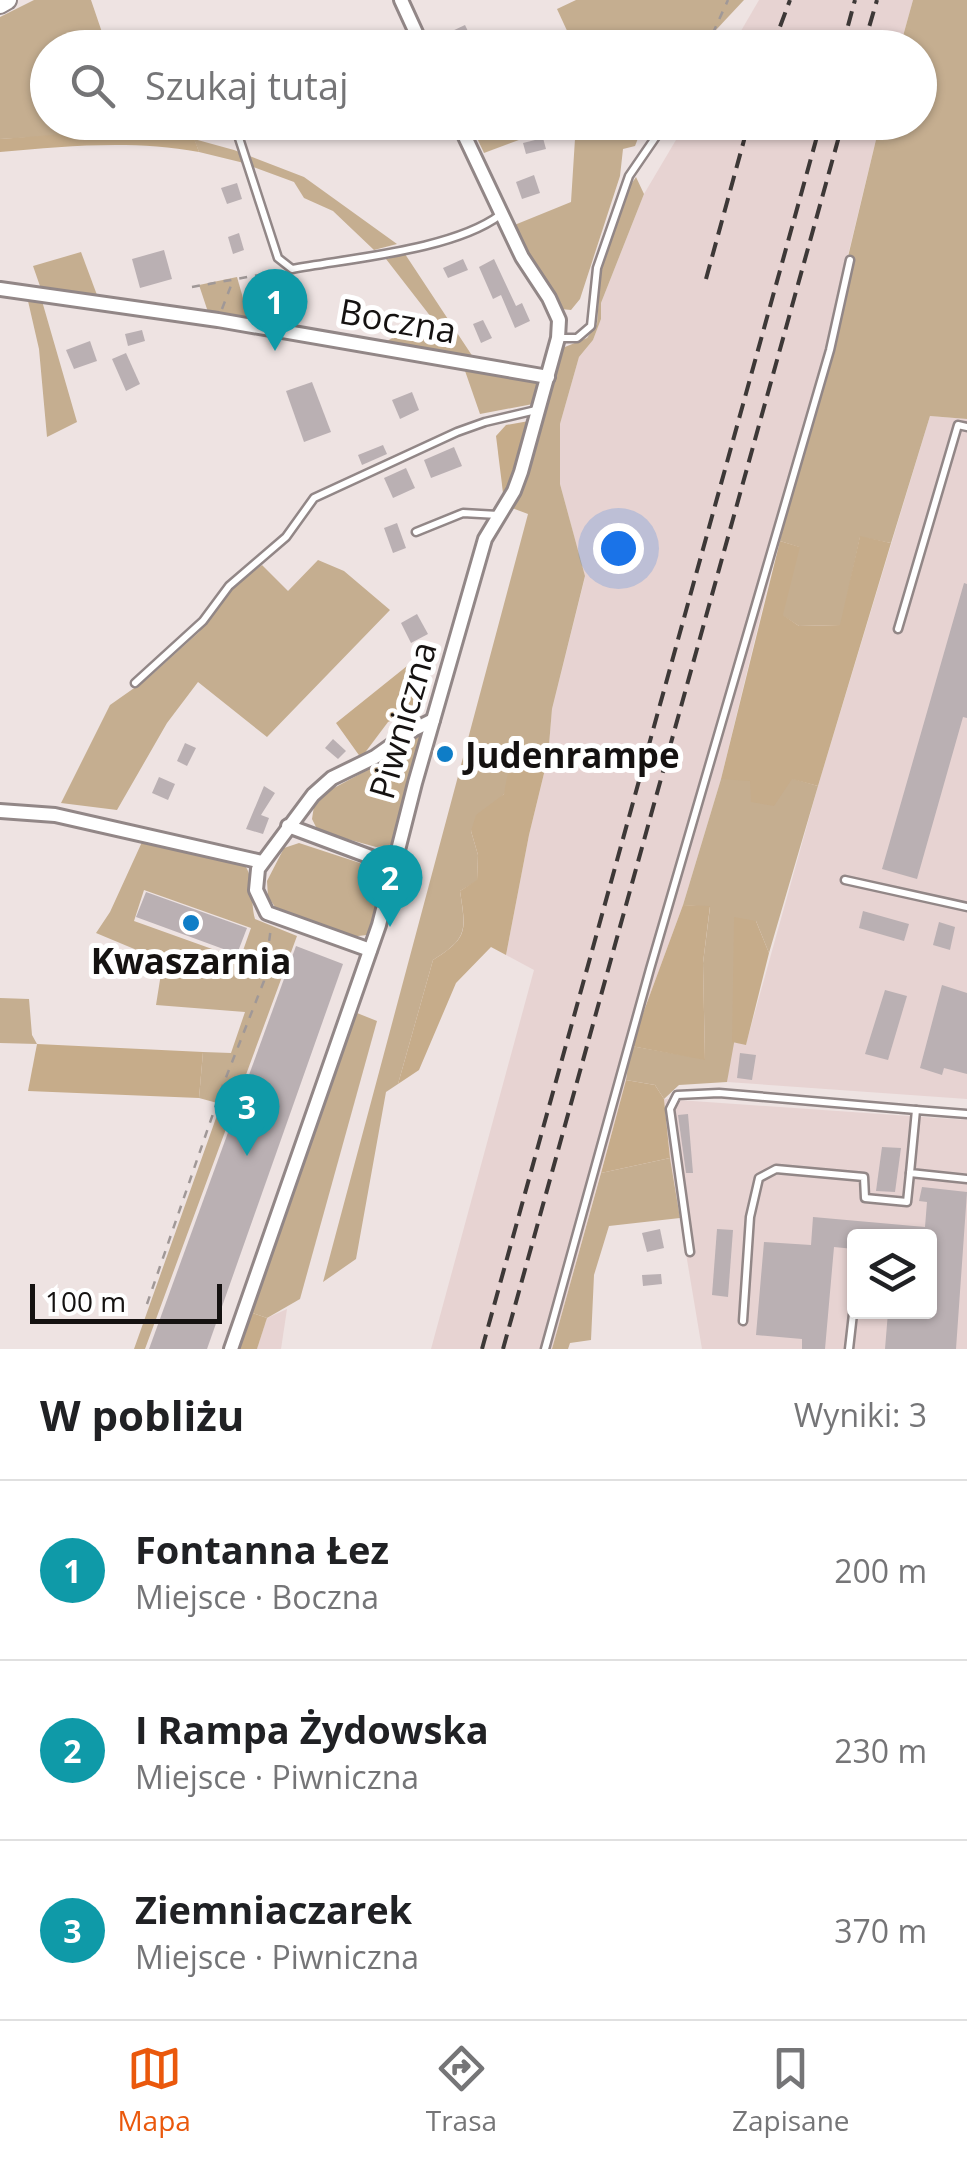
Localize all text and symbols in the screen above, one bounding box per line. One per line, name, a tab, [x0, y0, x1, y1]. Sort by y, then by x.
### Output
search box	[30, 30, 937, 140]
icon: search	[65, 58, 120, 113]
text: Szukaj tutaj	[145, 59, 349, 111]
pin: 1	[242, 268, 308, 351]
street label: Boczna	[336, 287, 460, 353]
your location	[593, 523, 644, 574]
street label: Piwniczna	[357, 636, 447, 804]
place label: Judenrampe	[462, 731, 680, 778]
marker: Judenrampe	[434, 743, 456, 765]
pin: 2	[358, 844, 422, 927]
marker: Kwaszarnia	[180, 912, 202, 934]
place label: Kwaszarnia	[91, 937, 291, 984]
pin: 3	[214, 1074, 280, 1156]
map controls	[847, 1229, 937, 1319]
button: layers	[847, 1229, 937, 1319]
scale bar	[30, 1279, 222, 1324]
text: 100 m	[45, 1282, 126, 1320]
text: W pobliżu	[40, 1386, 244, 1443]
text: Wyniki: 3	[794, 1393, 927, 1436]
text: Fontanna Łez	[135, 1523, 389, 1575]
text: 1	[63, 1549, 82, 1592]
text: 200 m	[834, 1549, 927, 1592]
text: Miejsce · Boczna	[135, 1575, 379, 1618]
text: I Rampa Żydowska	[135, 1703, 489, 1755]
text: 2	[63, 1729, 82, 1772]
text: 230 m	[834, 1729, 927, 1772]
text: Miejsce · Piwniczna	[135, 1755, 419, 1798]
text: Ziemniaczarek	[135, 1883, 412, 1935]
text: 3	[63, 1909, 82, 1952]
text: 370 m	[834, 1909, 927, 1952]
text: Miejsce · Piwniczna	[135, 1935, 419, 1978]
tab: Mapa	[117, 2041, 191, 2139]
tab: Trasa	[426, 2041, 497, 2139]
tab: Zapisane	[732, 2041, 850, 2139]

